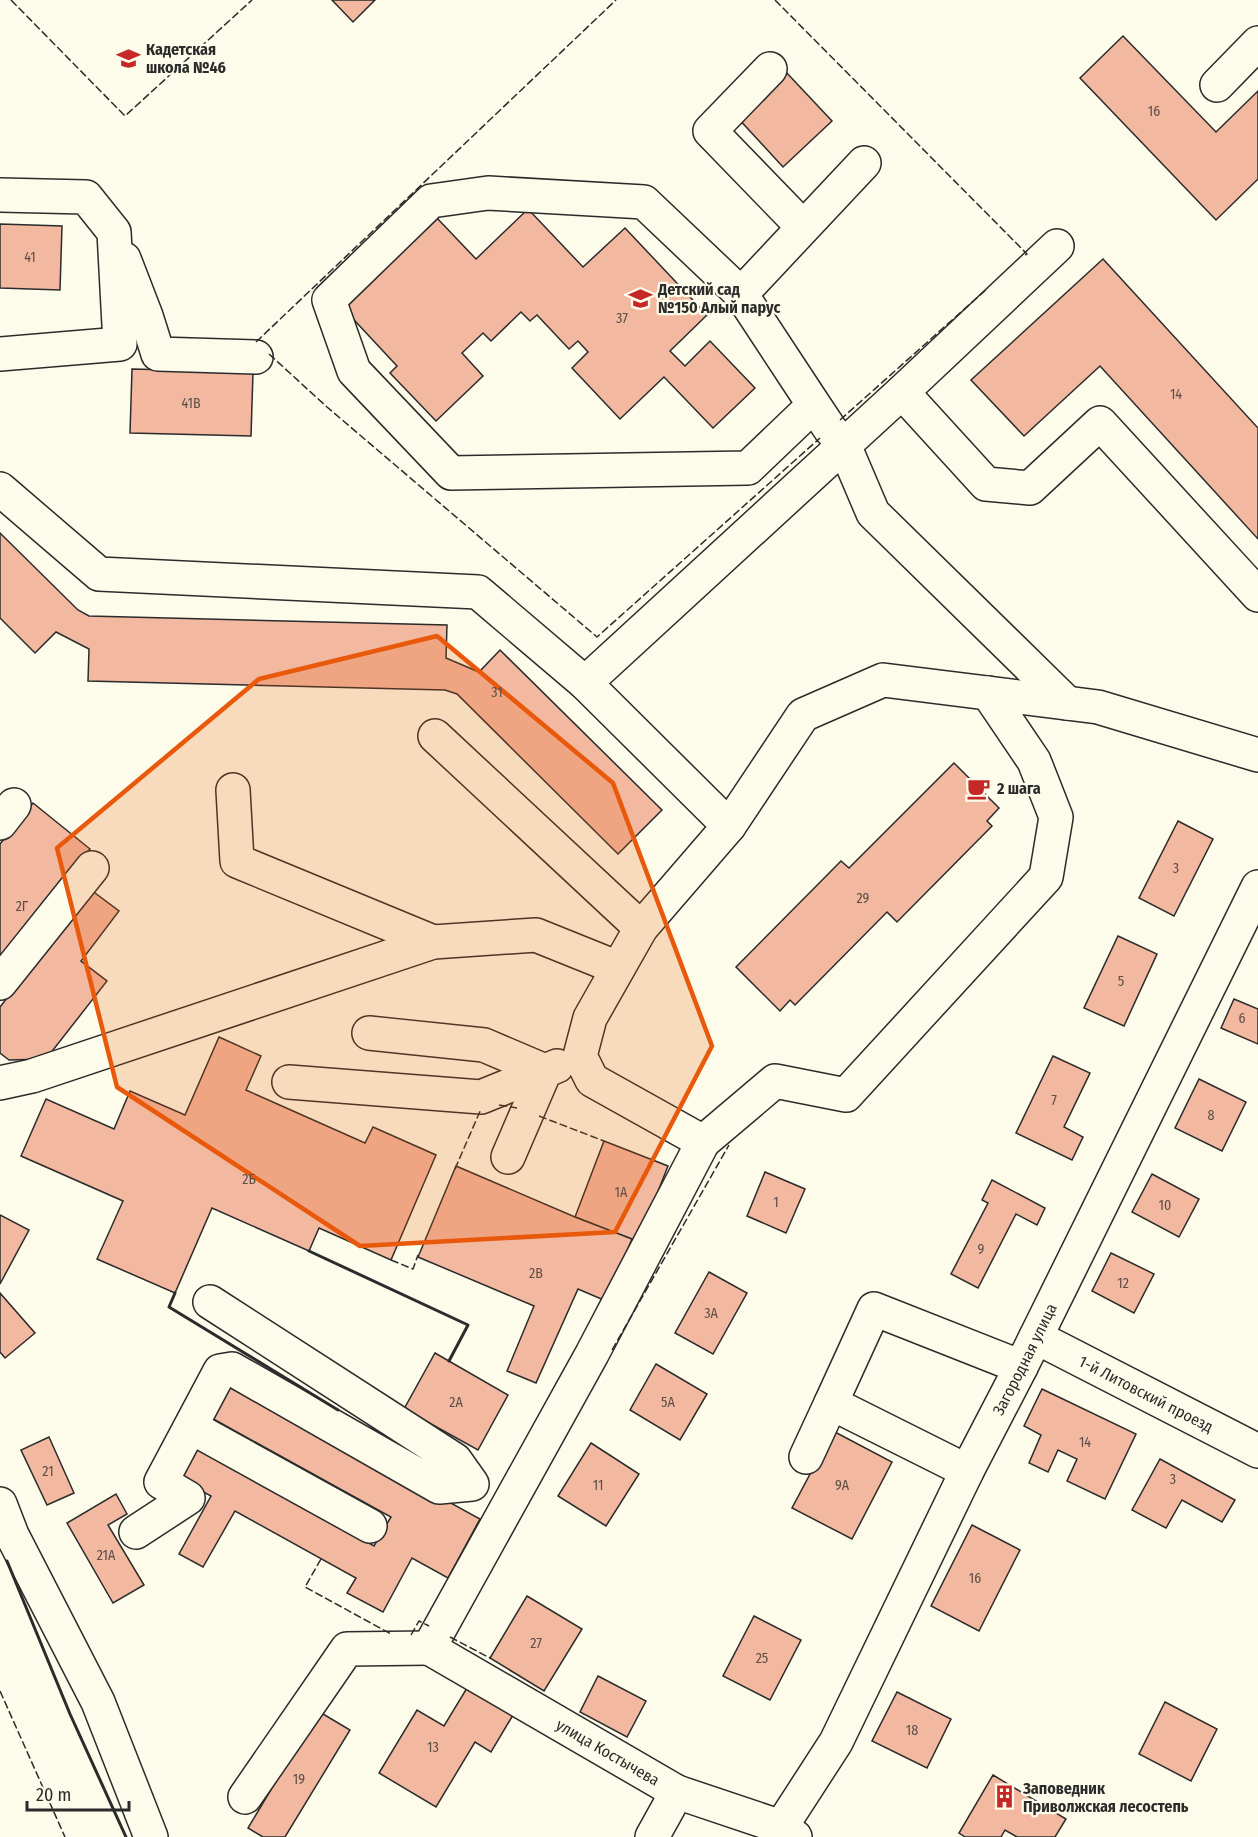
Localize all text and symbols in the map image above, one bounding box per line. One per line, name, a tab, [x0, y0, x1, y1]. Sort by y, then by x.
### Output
place label: Кадетская школа №46	[146, 40, 226, 77]
school or university icon: Кадетская школа №46	[115, 45, 141, 71]
house number: 16	[1148, 103, 1160, 120]
house number: 41	[24, 249, 36, 266]
place label: Детский сад №150 Алый парус	[657, 280, 780, 317]
school or university icon: Детский сад №150 Алый парус	[627, 285, 653, 311]
house number: 37	[616, 310, 628, 327]
house number: 14	[1170, 386, 1182, 403]
house number: 41В	[181, 395, 201, 412]
house number: 31	[491, 684, 503, 701]
cafe icon: 2 шага	[966, 775, 992, 801]
place label: 2 шага	[996, 779, 1041, 798]
house number: 3	[1173, 860, 1179, 877]
house number: 29	[857, 890, 870, 907]
house number: 2Г	[16, 898, 29, 915]
house number: 5	[1118, 973, 1124, 990]
house number: 6	[1239, 1010, 1246, 1027]
house number: 7	[1051, 1092, 1057, 1109]
house number: 8	[1208, 1107, 1215, 1124]
house number: 2Б	[242, 1171, 256, 1188]
house number: 1А	[615, 1184, 628, 1201]
house number: 1	[773, 1194, 779, 1211]
house number: 10	[1159, 1197, 1171, 1214]
house number: 9	[978, 1241, 985, 1258]
house number: 2В	[529, 1265, 543, 1282]
house number: 12	[1117, 1275, 1129, 1292]
street label: Загородная улица	[989, 1300, 1061, 1418]
house number: 3А	[704, 1305, 718, 1322]
street label: 1-й Литовский проезд	[1076, 1352, 1216, 1436]
house number: 2А	[449, 1394, 463, 1411]
house number: 5А	[661, 1394, 676, 1411]
house number: 14	[1079, 1434, 1091, 1451]
house number: 21	[42, 1463, 54, 1480]
house number: 3	[1170, 1471, 1176, 1488]
house number: 11	[593, 1477, 603, 1494]
house number: 9А	[835, 1477, 850, 1494]
house number: 21А	[97, 1547, 116, 1564]
house number: 16	[969, 1570, 981, 1587]
house number: 27	[530, 1635, 542, 1652]
house number: 25	[756, 1650, 768, 1667]
street label: улица Костычева	[553, 1715, 663, 1790]
house number: 18	[906, 1722, 918, 1739]
house number: 13	[427, 1739, 439, 1756]
house number: 19	[293, 1771, 305, 1788]
scale bar	[27, 1774, 129, 1812]
place label: Заповедник Приволжская лесостепь	[1022, 1779, 1189, 1816]
text: 20 m	[36, 1784, 71, 1806]
building icon: Заповедник Приволжская лесостепь	[992, 1784, 1018, 1810]

